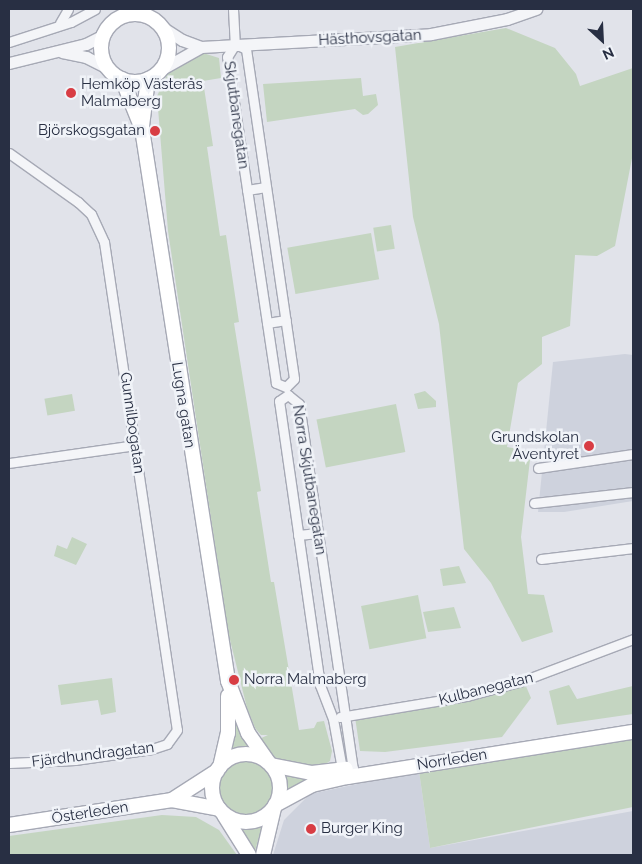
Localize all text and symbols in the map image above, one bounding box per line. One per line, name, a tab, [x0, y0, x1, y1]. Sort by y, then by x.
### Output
north arrow	[577, 15, 627, 65]
street label: Hästhovsgatan	[318, 26, 422, 50]
text: N	[600, 44, 617, 63]
street label: Skjutbanegatan	[220, 60, 252, 170]
place label: Hemköp Västerås Malmaberg	[81, 75, 203, 110]
marker: Hemköp Västerås Malmaberg	[65, 87, 77, 99]
place label: Björskogsgatan	[38, 122, 145, 140]
marker: Björskogsgatan	[149, 125, 161, 137]
street label: Lugna gatan	[167, 361, 199, 449]
street label: Gunnilbogatan	[116, 371, 148, 475]
street label: Norra Skjutbanegatan	[288, 404, 330, 556]
place label: Grundskolan Äventyret	[491, 428, 579, 463]
marker: Grundskolan Äventyret	[583, 440, 595, 452]
street label: Kulbanegatan	[437, 669, 535, 709]
place label: Norra Malmaberg	[244, 671, 367, 689]
marker: Norra Malmaberg	[228, 674, 240, 686]
street label: Fjärdhundragatan	[31, 739, 155, 771]
street label: Norrleden	[416, 746, 488, 774]
street label: Österleden	[50, 798, 130, 828]
place label: Burger King	[321, 820, 403, 838]
marker: Burger King	[305, 823, 317, 835]

